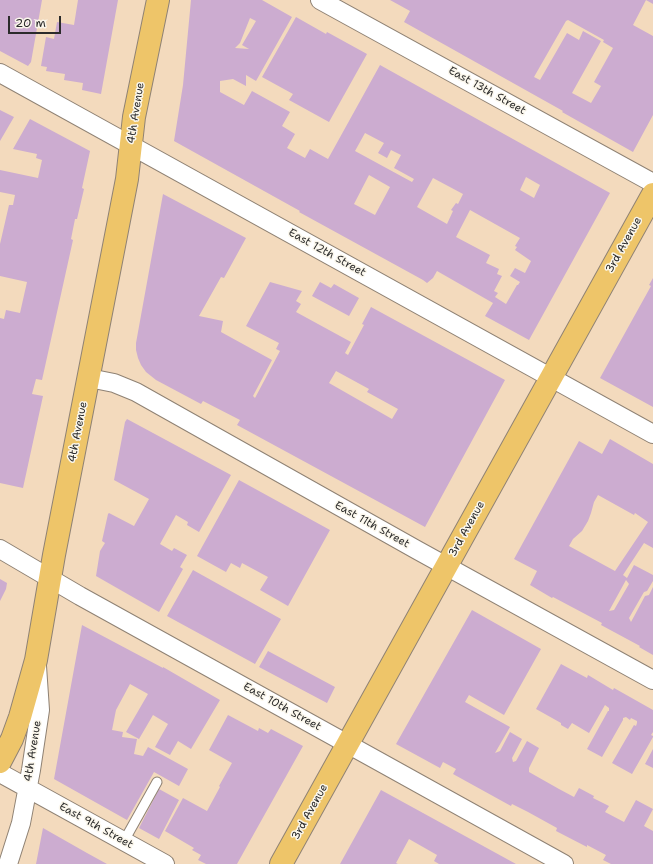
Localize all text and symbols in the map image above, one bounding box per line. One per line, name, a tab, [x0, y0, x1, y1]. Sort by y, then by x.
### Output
scale bar	[10, 8, 63, 34]
text: 20 m	[15, 15, 46, 31]
street label: East 13th Street	[446, 64, 528, 118]
street label: 4th Avenue	[125, 82, 147, 144]
street label: 3rd Avenue	[603, 215, 645, 275]
street label: East 12th Street	[286, 226, 368, 280]
street label: 4th Avenue	[66, 400, 90, 464]
street label: East 11th Street	[332, 499, 412, 551]
street label: 3rd Avenue	[446, 499, 488, 559]
street label: East 10th Street	[241, 680, 323, 734]
street label: 4th Avenue	[22, 720, 44, 782]
street label: 3rd Avenue	[289, 782, 331, 842]
street label: East 9th Street	[57, 800, 135, 852]

